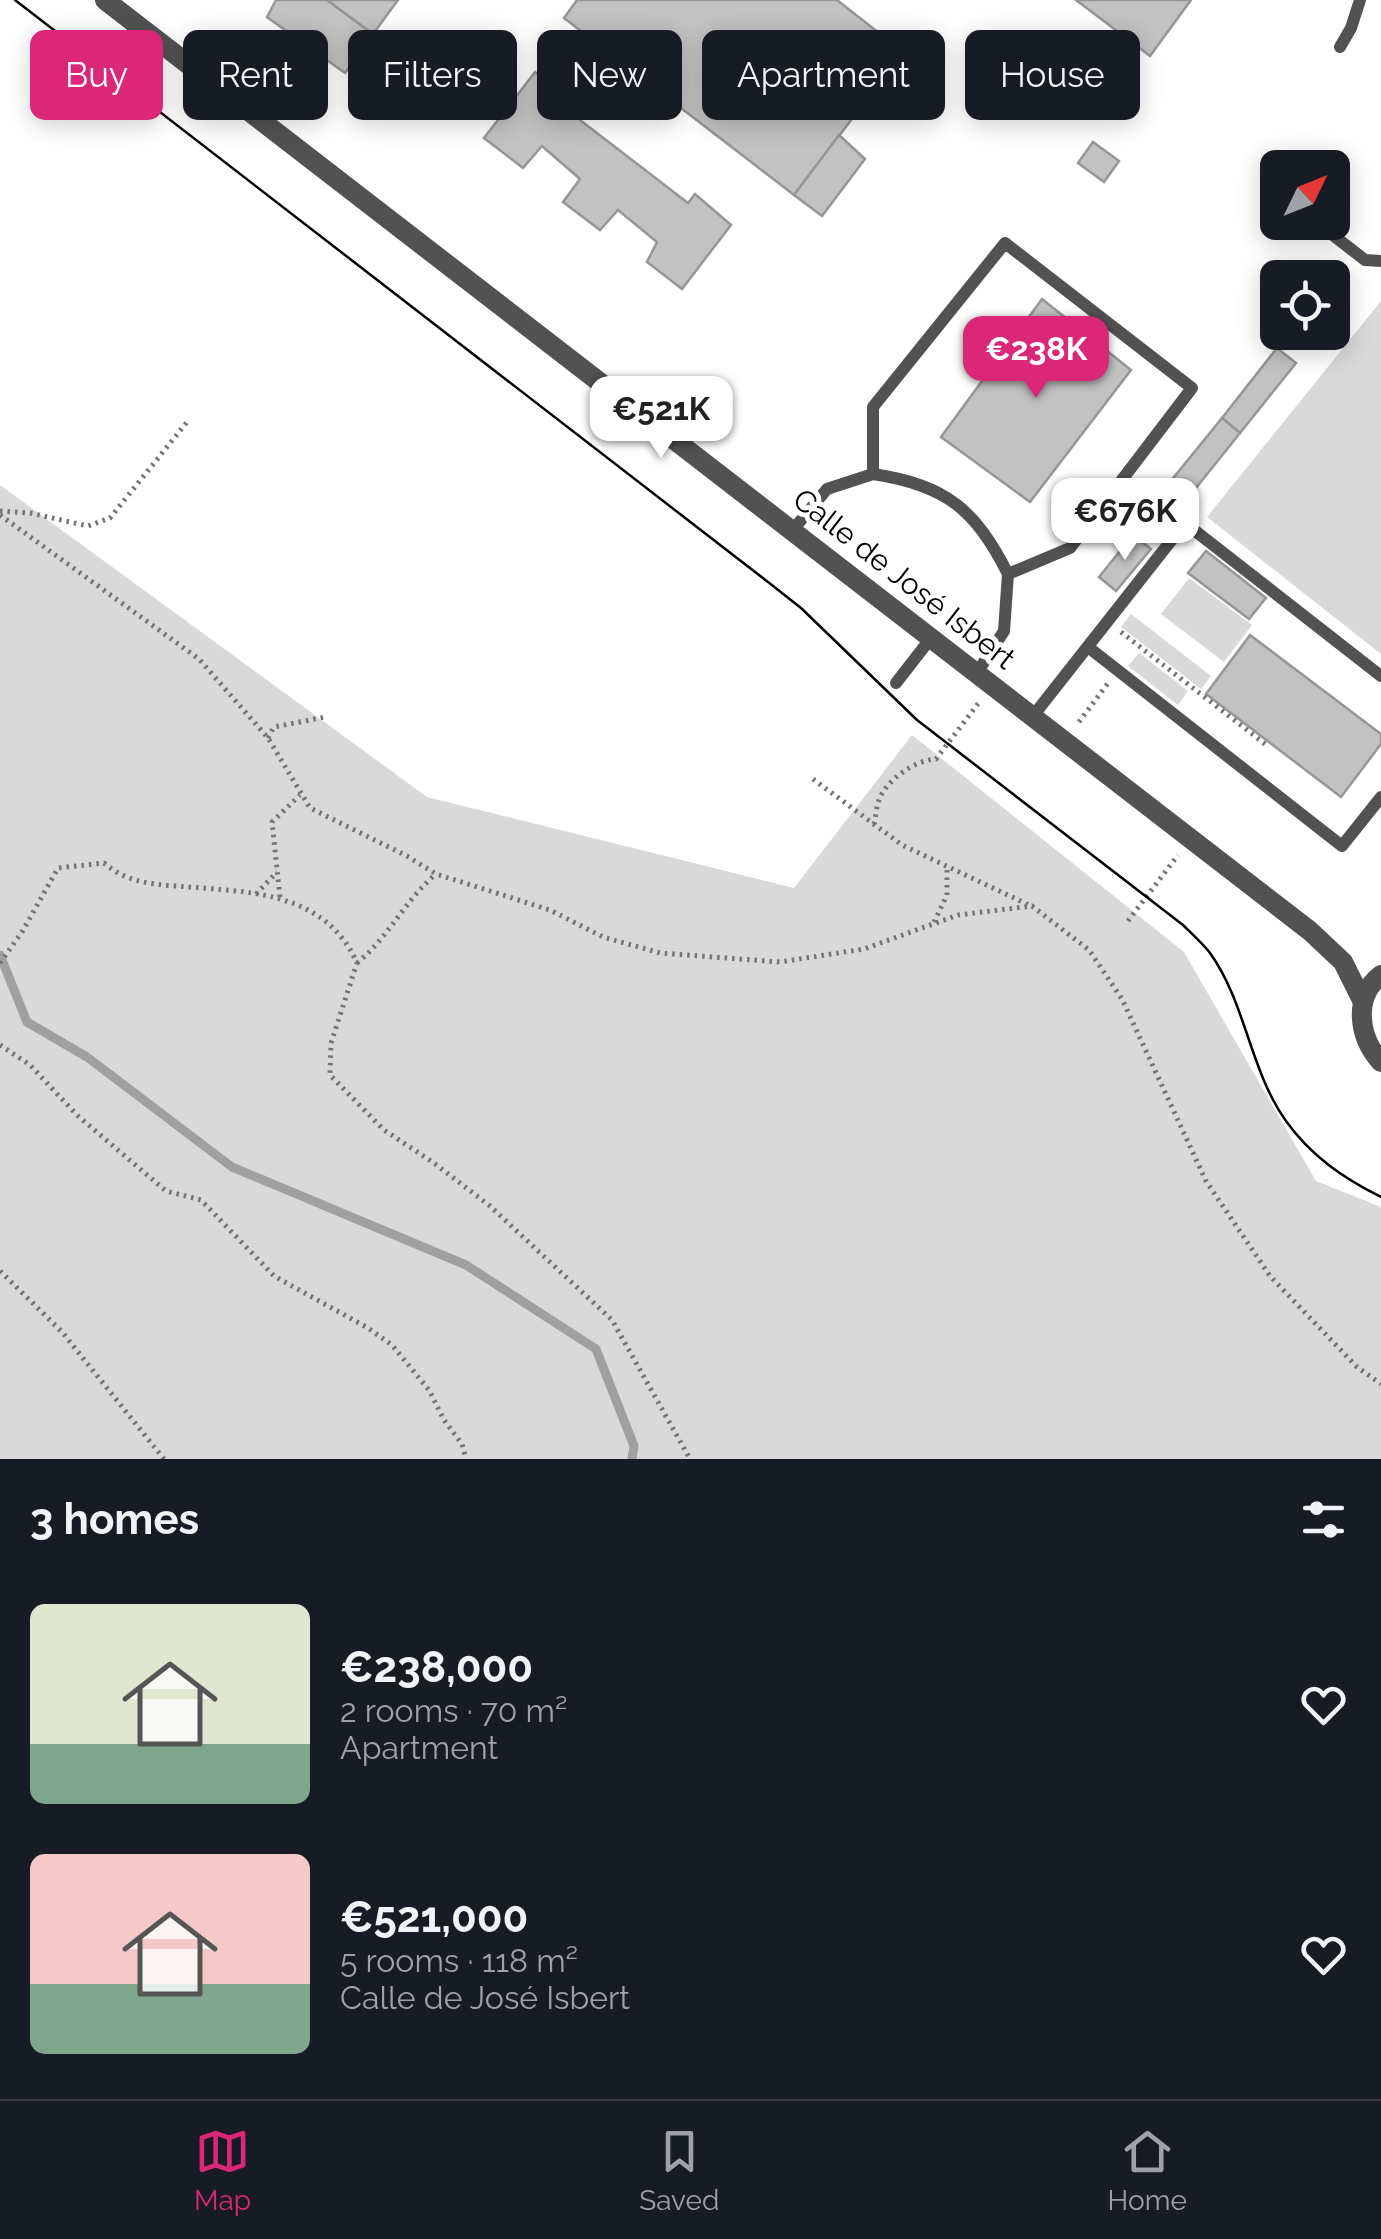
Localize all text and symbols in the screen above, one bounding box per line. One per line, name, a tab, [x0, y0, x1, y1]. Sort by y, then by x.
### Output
chip: Buy	[30, 30, 163, 120]
chip: Rent	[183, 30, 328, 120]
chip: Filters	[348, 30, 517, 120]
chip: New	[537, 30, 682, 120]
chip: Apartment	[702, 30, 945, 120]
chip: House	[965, 30, 1140, 120]
north arrow	[1260, 150, 1350, 240]
map controls	[1260, 150, 1350, 350]
button: locate	[1260, 260, 1350, 350]
pin: €238K	[966, 316, 1106, 401]
text: €238K	[985, 330, 1087, 367]
pin: €521K	[591, 376, 731, 461]
text: €521K	[612, 390, 710, 427]
pin: €676K	[1055, 478, 1195, 563]
street label: Calle de José Isbert	[786, 481, 1022, 676]
text: €676K	[1073, 492, 1177, 529]
icon: filters	[1296, 1492, 1351, 1547]
text: 3 homes	[30, 1495, 199, 1544]
text: €238,000	[340, 1643, 533, 1692]
icon: home	[110, 1644, 230, 1764]
icon: heart	[1296, 1677, 1351, 1732]
text: 2 rooms · 70 m²	[340, 1692, 567, 1729]
text: Apartment	[340, 1729, 498, 1766]
text: €521,000	[340, 1893, 528, 1942]
icon: home	[110, 1894, 230, 2014]
icon: heart	[1296, 1927, 1351, 1982]
text: 5 rooms · 118 m²	[340, 1942, 578, 1979]
text: Calle de José Isbert	[340, 1979, 630, 2016]
tab: Map	[194, 2124, 251, 2217]
tab: Saved	[639, 2124, 719, 2217]
tab: Home	[1108, 2124, 1187, 2217]

